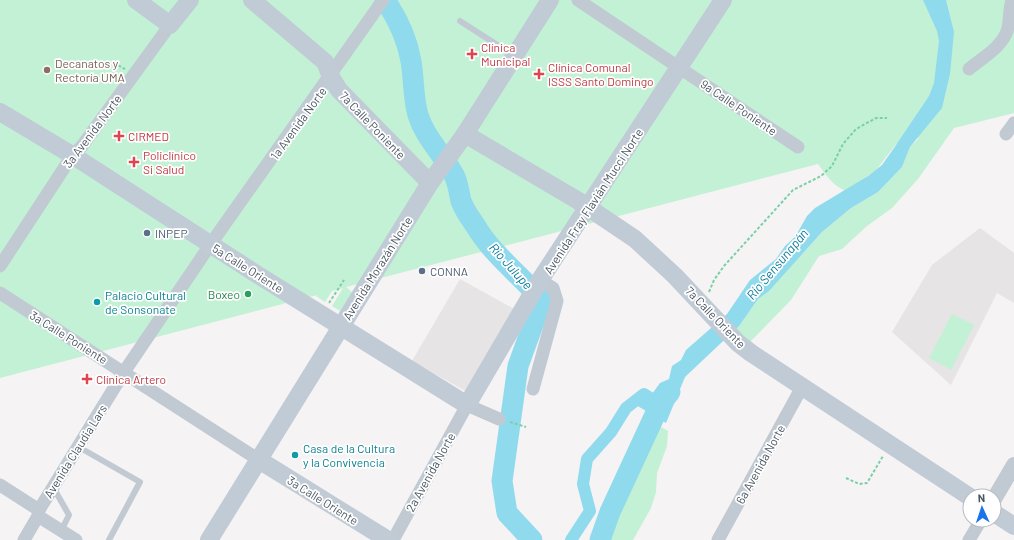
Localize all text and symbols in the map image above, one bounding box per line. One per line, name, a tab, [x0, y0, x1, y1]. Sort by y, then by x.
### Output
place label: Clínica Municipal	[481, 40, 530, 68]
marker: Clínica Municipal	[466, 48, 478, 60]
place label: Decanatos y Rectoría UMA	[55, 56, 125, 84]
place label: Clínica Comunal ISSS Santo Domingo	[548, 60, 654, 88]
marker: Decanatos y Rectoría UMA	[42, 65, 52, 75]
marker: Clínica Comunal ISSS Santo Domingo	[533, 68, 545, 80]
street label: 9a Calle Poniente	[698, 76, 780, 138]
street label: 1a Avenida Norte	[267, 84, 329, 162]
street label: 7a Calle Poniente	[337, 88, 409, 162]
street label: 3a Avenida Norte	[60, 92, 124, 170]
street label: Avenida Fray Flavián Mucci Norte	[541, 126, 645, 276]
place label: CIRMED	[128, 129, 169, 143]
marker: CIRMED	[113, 130, 125, 142]
place label: Policlínico Si Salud	[143, 148, 196, 176]
marker: Policlínico Si Salud	[128, 156, 140, 168]
street label: Avenida Morazán Norte	[339, 214, 415, 322]
water label: Río Sensunapán	[743, 225, 811, 303]
place label: INPEP	[155, 226, 188, 240]
marker: INPEP	[142, 228, 152, 238]
water label: Río Julupe	[486, 239, 536, 293]
street label: 5a Calle Oriente	[210, 241, 286, 295]
place label: CONNA	[430, 264, 468, 278]
marker: CONNA	[417, 266, 427, 276]
street label: 7a Calle Oriente	[683, 283, 749, 351]
place label: Boxeo	[208, 287, 240, 301]
place label: Palacio Cultural de Sonsonate	[105, 288, 186, 316]
marker: Boxeo	[243, 289, 253, 299]
marker: Palacio Cultural de Sonsonate	[92, 297, 102, 307]
street label: 3a Calle Poniente	[28, 308, 110, 366]
place label: Clínica Artero	[96, 372, 166, 386]
marker: Clínica Artero	[81, 373, 93, 385]
street label: Avenida Claudia Lars	[41, 402, 109, 500]
street label: 6a Avenida Norte	[733, 422, 787, 506]
street label: 2a Avenida Norte	[402, 430, 458, 514]
place label: Casa de la Cultura y la Convivencia	[303, 441, 395, 469]
marker: Casa de la Cultura y la Convivencia	[290, 450, 300, 460]
street label: 3a Calle Oriente	[285, 473, 361, 527]
north arrow	[962, 488, 1002, 528]
text: N	[977, 491, 985, 504]

